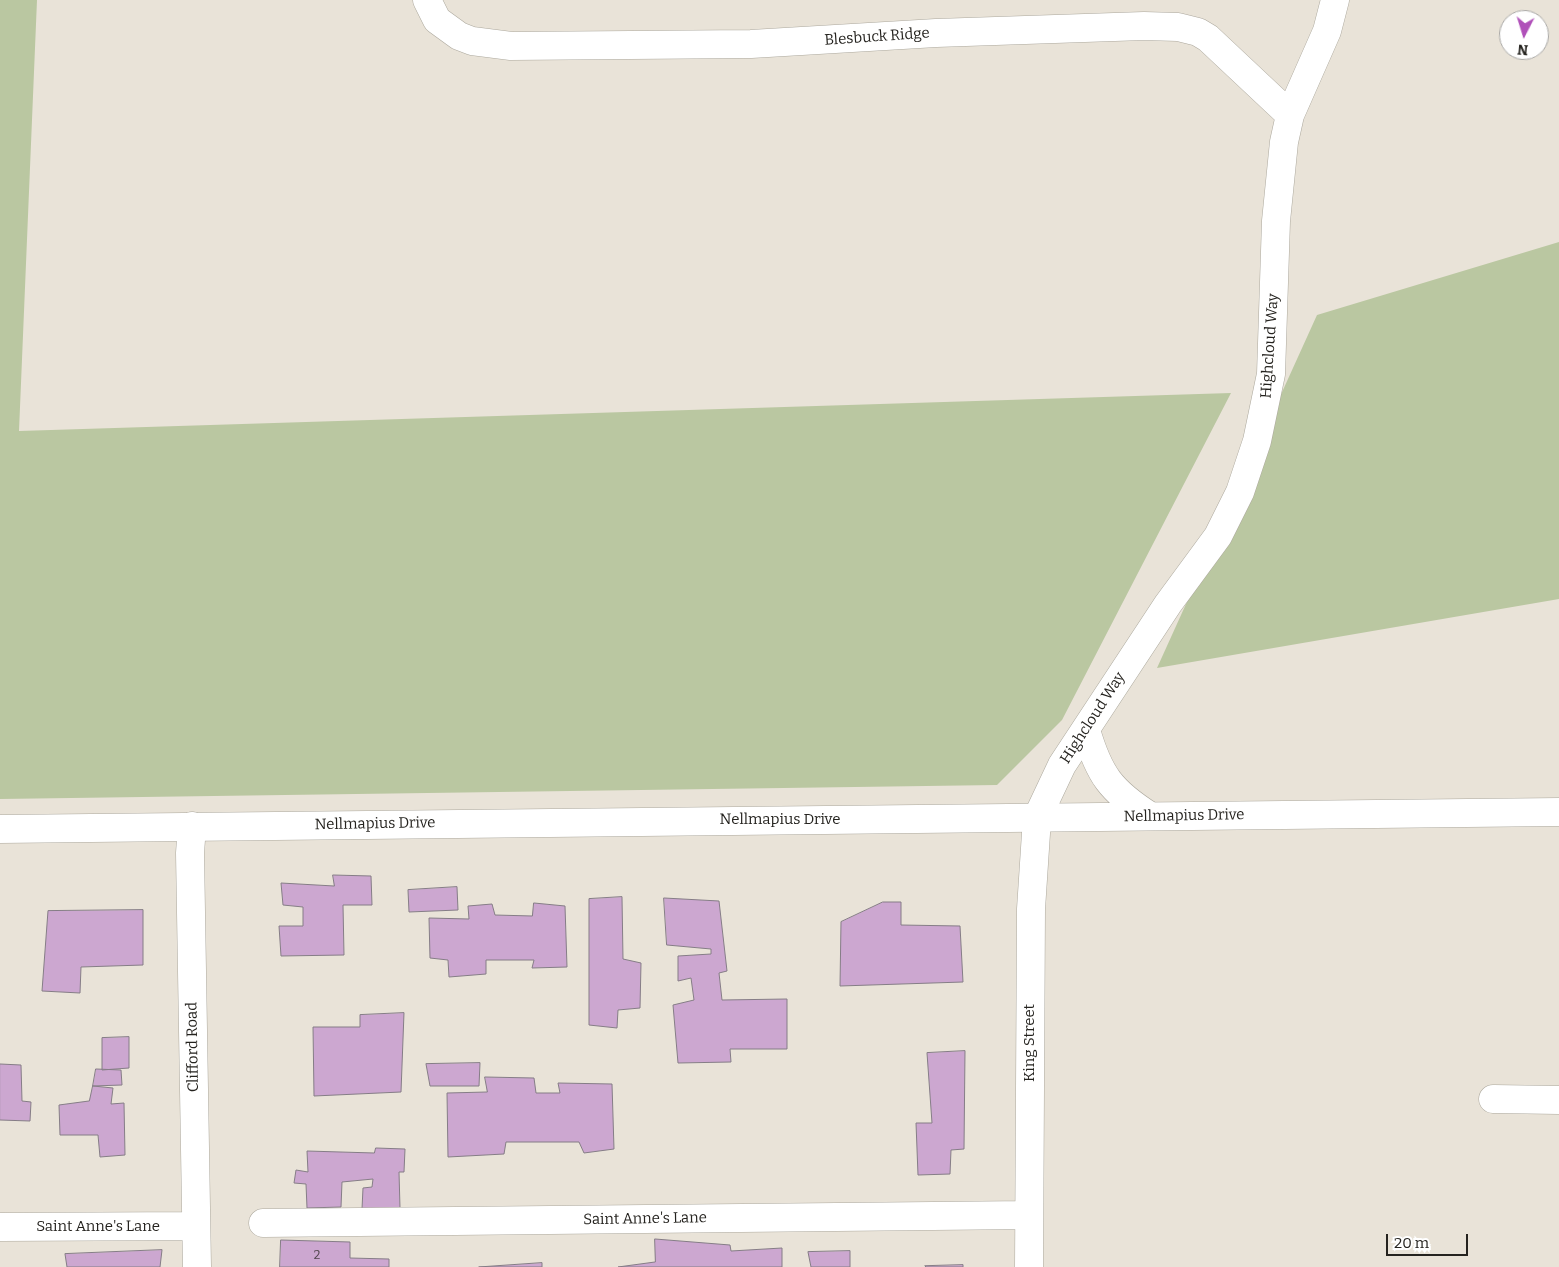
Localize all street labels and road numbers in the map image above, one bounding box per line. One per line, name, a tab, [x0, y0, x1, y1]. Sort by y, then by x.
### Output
street label: Blesbuck Ridge	[824, 24, 930, 50]
street label: Highcloud Way	[1257, 293, 1283, 399]
street label: Highcloud Way	[1057, 669, 1129, 767]
street label: Nellmapius Drive	[1123, 806, 1245, 826]
street label: Nellmapius Drive	[720, 811, 840, 829]
street label: Nellmapius Drive	[314, 814, 436, 834]
street label: Clifford Road	[183, 1002, 203, 1092]
street label: King Street	[1021, 1004, 1039, 1082]
street label: Saint Anne's Lane	[583, 1209, 707, 1229]
street label: Saint Anne's Lane	[36, 1218, 160, 1236]

